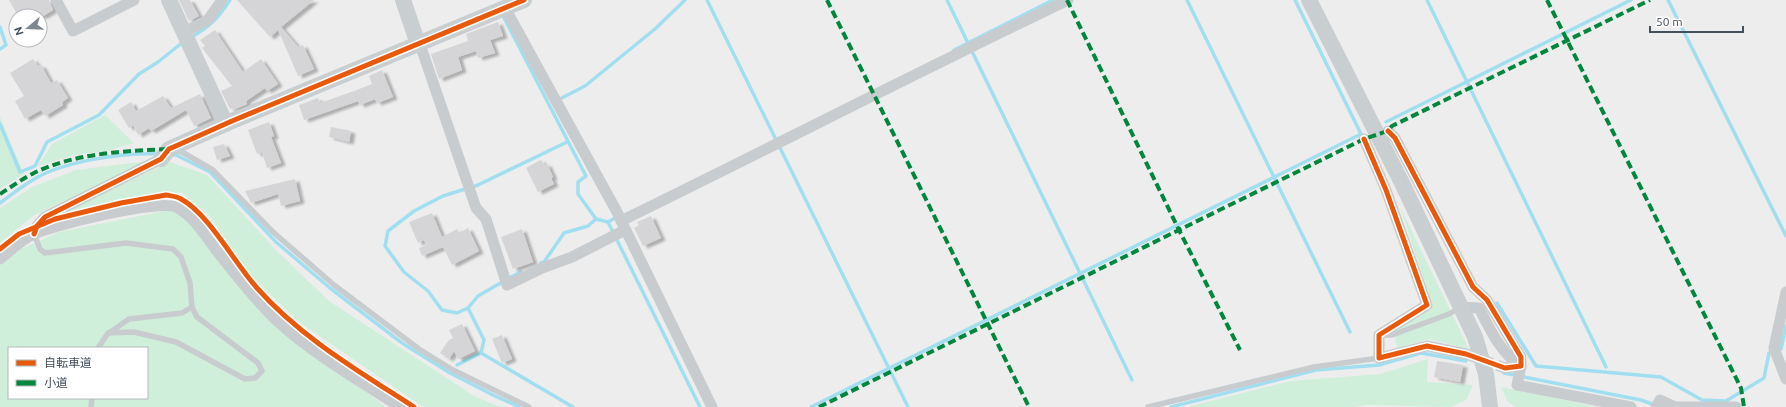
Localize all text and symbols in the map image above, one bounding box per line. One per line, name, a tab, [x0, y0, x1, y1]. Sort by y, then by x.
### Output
north arrow	[8, 8, 48, 48]
scale bar	[1650, 8, 1743, 34]
text: 50 m	[1656, 15, 1683, 28]
text: N	[12, 25, 26, 37]
legend	[8, 347, 148, 399]
text: 自転車道	[44, 356, 92, 369]
text: 小道	[44, 376, 68, 389]

